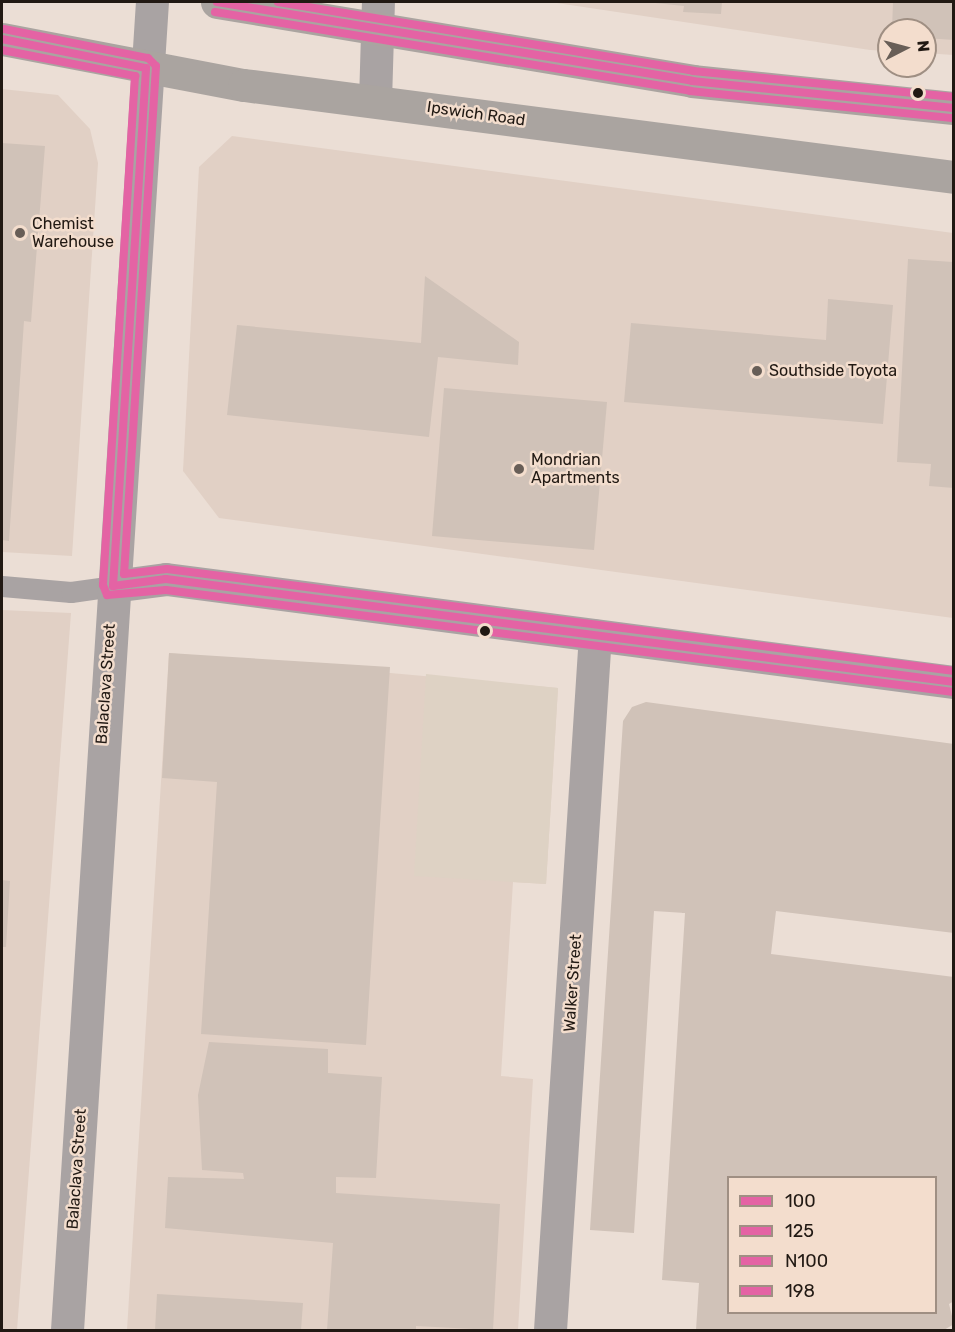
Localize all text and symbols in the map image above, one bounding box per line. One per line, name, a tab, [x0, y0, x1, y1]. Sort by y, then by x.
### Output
north arrow	[877, 18, 937, 78]
text: N	[913, 40, 933, 53]
unlabelled marker	[912, 87, 924, 99]
street label: Ipswich Road	[426, 98, 526, 130]
place label: Chemist Warehouse	[32, 214, 114, 252]
marker: Chemist Warehouse	[13, 226, 27, 240]
place label: Southside Toyota	[769, 361, 898, 381]
marker: Southside Toyota	[750, 364, 764, 378]
place label: Mondrian Apartments	[531, 450, 620, 488]
marker: Mondrian Apartments	[512, 462, 526, 476]
street label: Balaclava Street	[92, 623, 120, 745]
unlabelled marker	[479, 625, 491, 637]
street label: Walker Street	[560, 933, 586, 1033]
street label: Balaclava Street	[63, 1108, 91, 1230]
legend	[727, 1176, 937, 1314]
text: 100	[785, 1190, 816, 1212]
text: 125	[785, 1220, 814, 1242]
text: N100	[785, 1250, 828, 1272]
text: 198	[785, 1280, 815, 1302]

